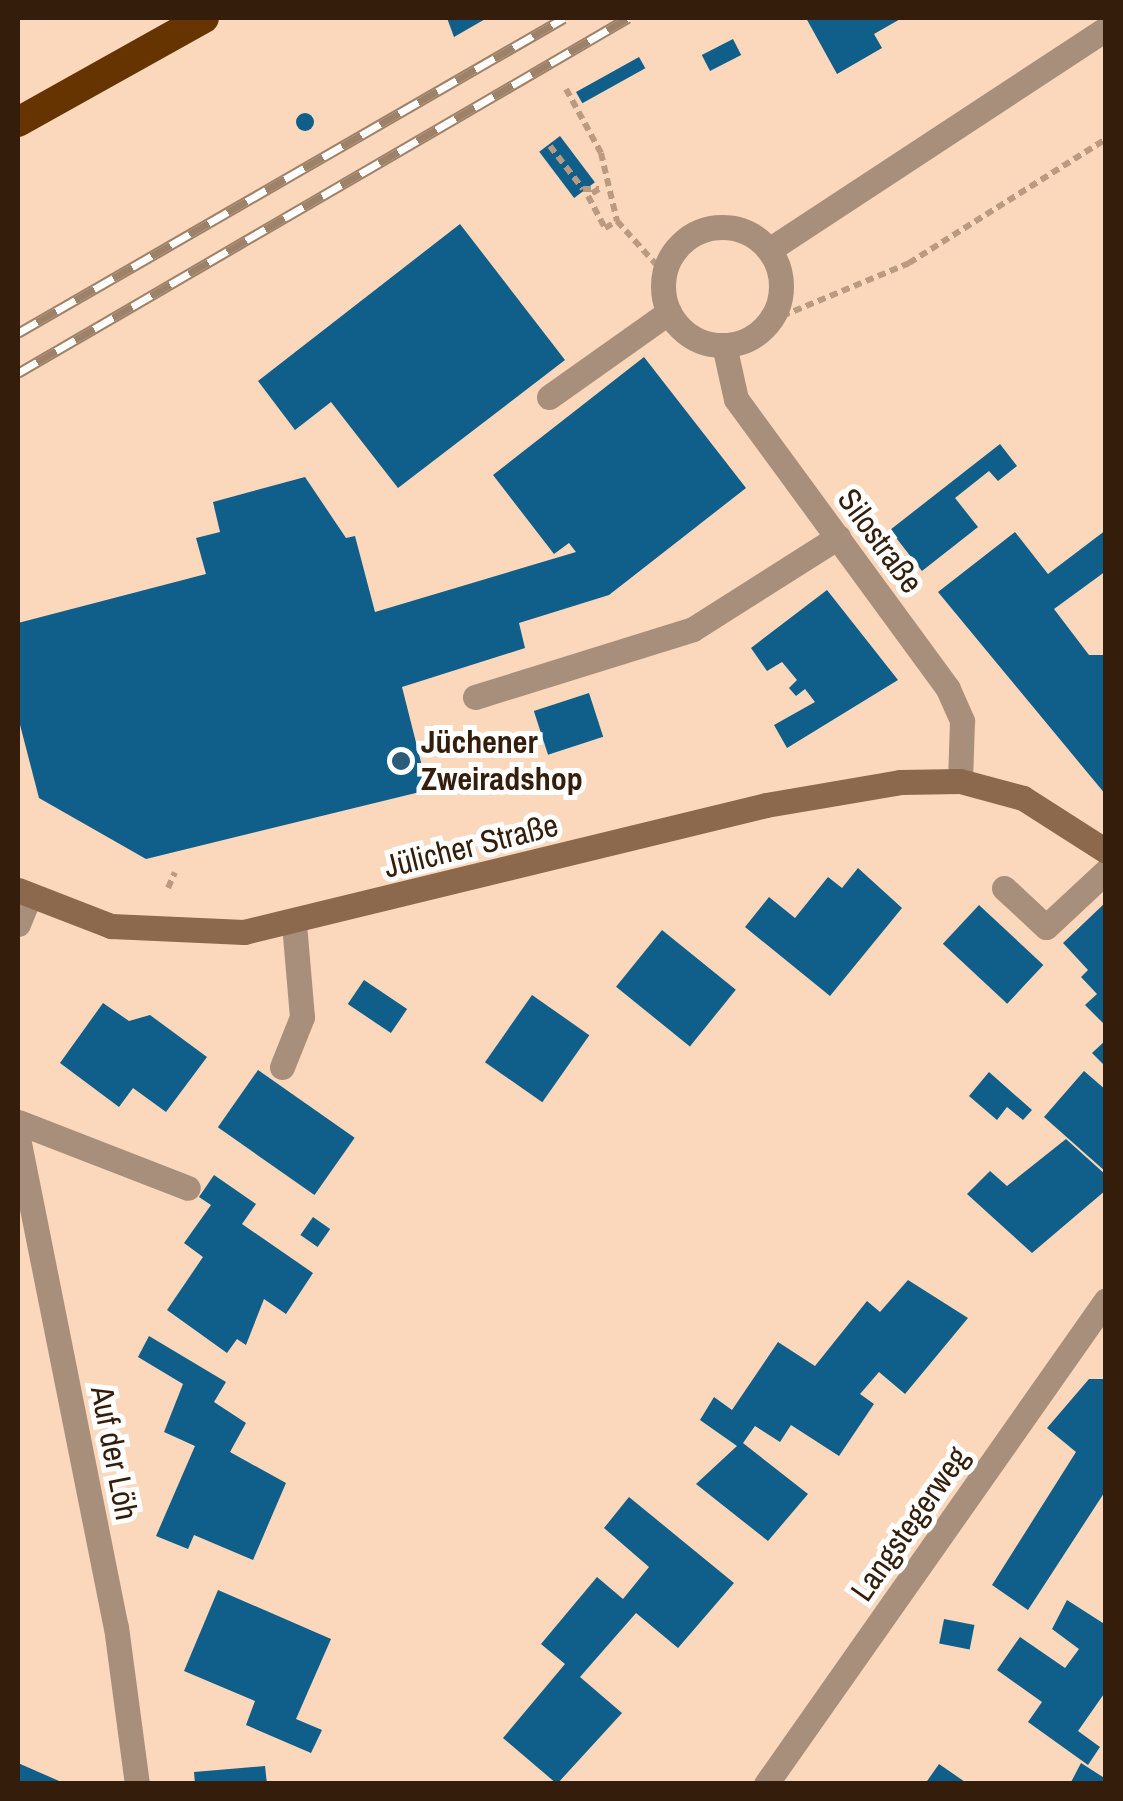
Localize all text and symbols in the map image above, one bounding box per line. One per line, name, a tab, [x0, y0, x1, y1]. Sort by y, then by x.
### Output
street label: Silostraße	[829, 481, 931, 601]
place label: Jüchener Zweiradshop	[421, 724, 583, 799]
marker: Jüchener Zweiradshop	[390, 750, 412, 772]
street label: Jülicher Straße	[380, 806, 562, 886]
street label: Auf der Löh	[82, 1383, 146, 1523]
street label: Langstegerweg	[843, 1439, 977, 1609]

